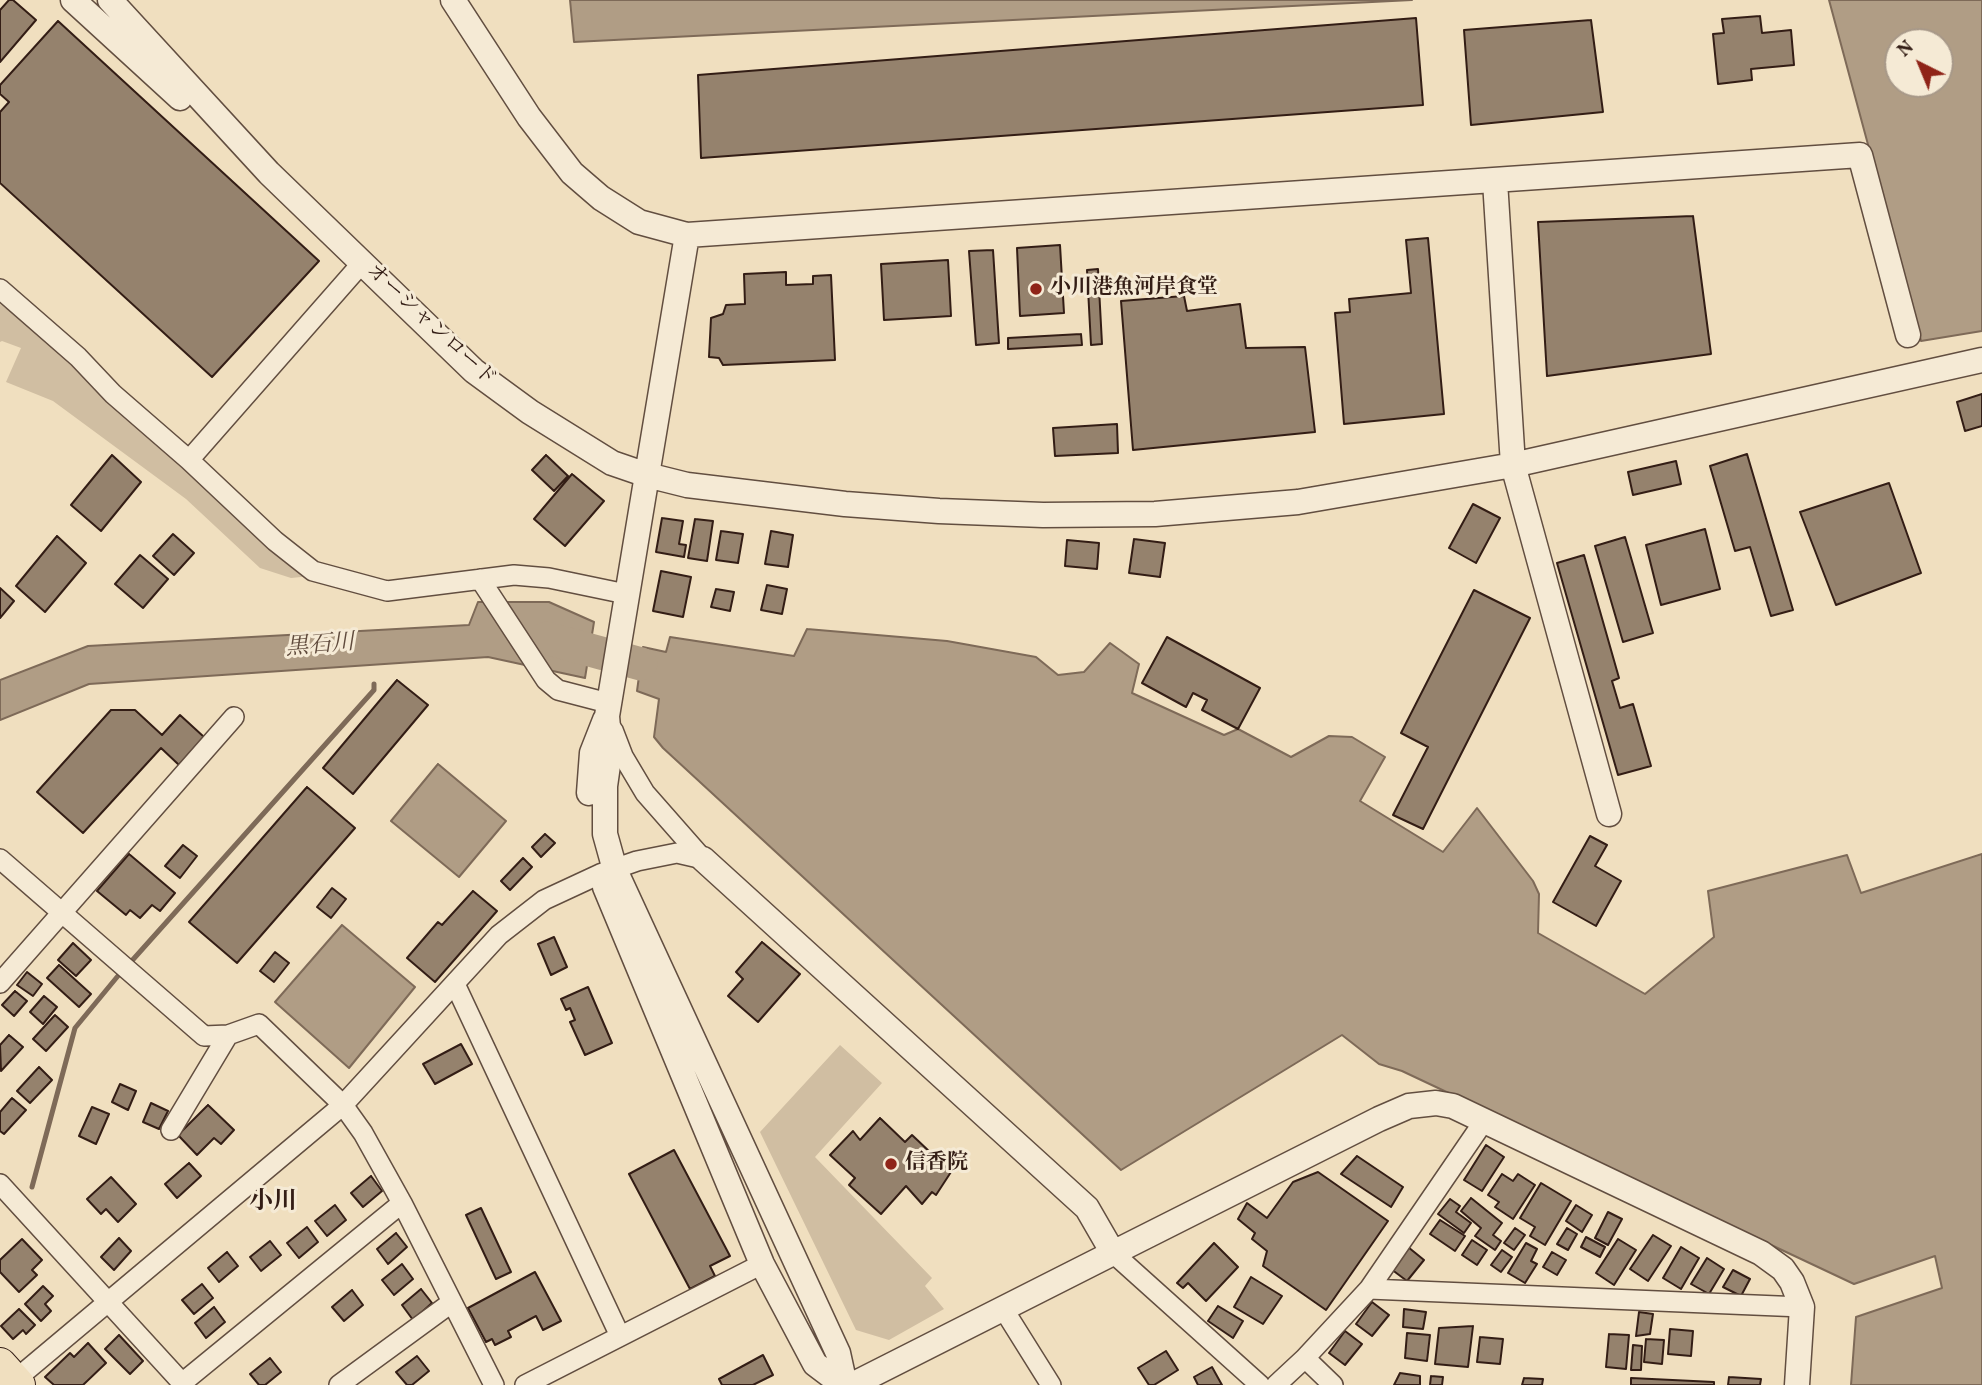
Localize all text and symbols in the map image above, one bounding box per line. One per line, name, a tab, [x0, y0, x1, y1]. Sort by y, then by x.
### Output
north arrow	[1884, 28, 1954, 98]
text: N	[1892, 35, 1920, 63]
street label: オーシャンロード	[360, 259, 500, 393]
place label: 小川港魚河岸食堂	[1050, 276, 1218, 302]
marker: 小川港魚河岸食堂	[1028, 281, 1044, 297]
water label: 黒石川	[284, 630, 356, 664]
place label: 信香院	[905, 1151, 968, 1177]
marker: 信香院	[883, 1156, 899, 1172]
district label: 小川	[249, 1190, 297, 1218]

